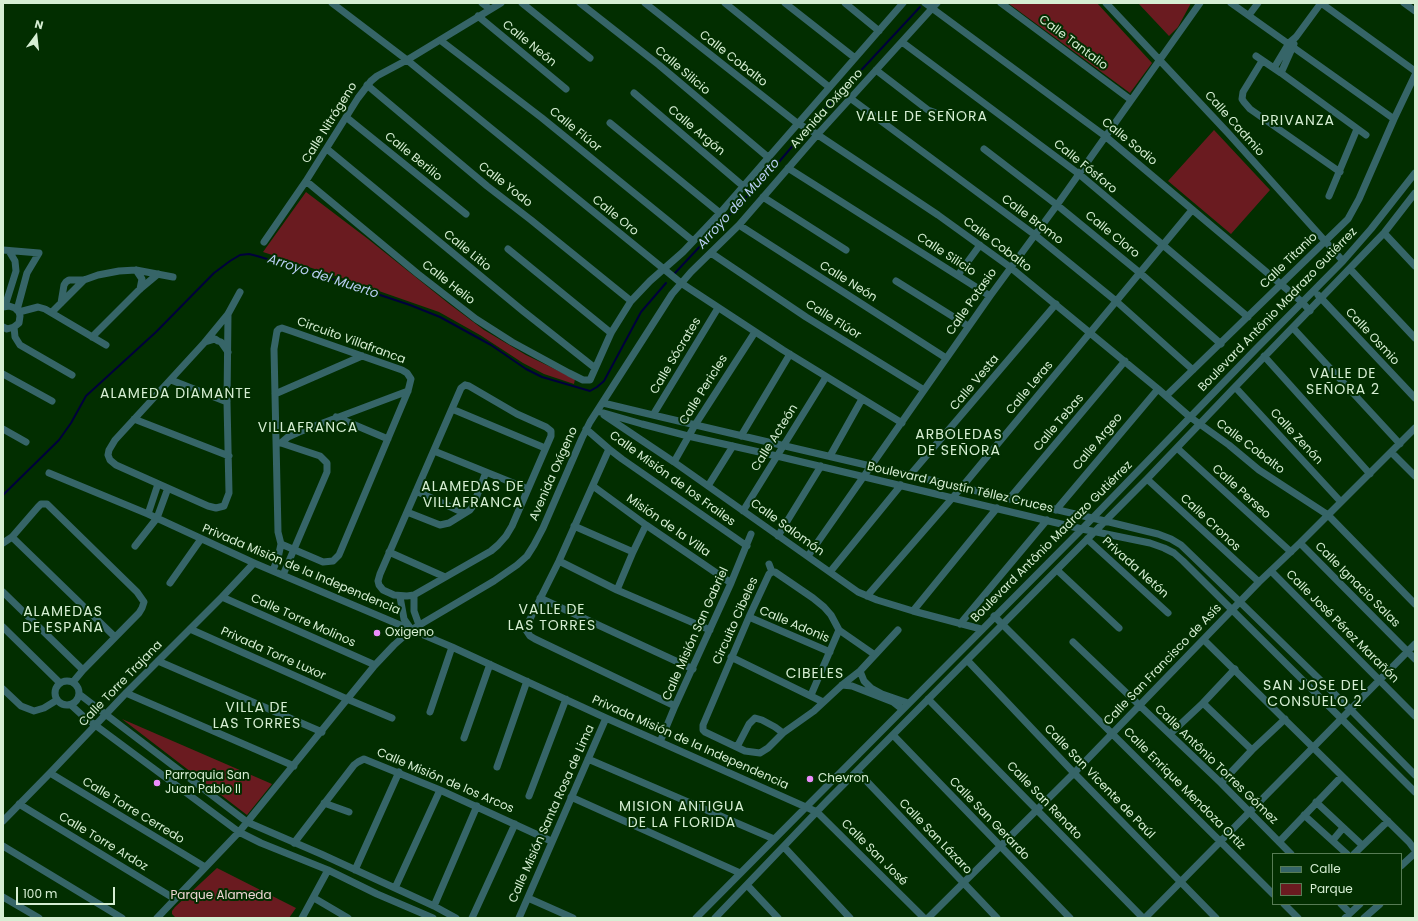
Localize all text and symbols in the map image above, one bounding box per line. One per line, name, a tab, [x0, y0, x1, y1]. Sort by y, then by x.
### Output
street label: Calle Tantalio	[1036, 12, 1110, 74]
north arrow	[16, 16, 56, 56]
text: N	[33, 16, 45, 33]
street label: Calle Neón	[499, 18, 559, 70]
street label: Calle Cobalto	[696, 28, 770, 90]
street label: Calle Silicio	[651, 44, 713, 98]
street label: Avenida Oxígeno	[788, 67, 866, 151]
street label: Calle Nitrógeno	[299, 80, 361, 166]
street label: Calle Cadmio	[1201, 89, 1267, 159]
street label: Calle Argón	[665, 103, 727, 159]
street label: Calle Flúor	[546, 105, 604, 155]
district label: VALLE DE SEÑORA	[856, 109, 988, 125]
district label: PRIVANZA	[1261, 113, 1335, 129]
street label: Calle Sodio	[1098, 115, 1160, 169]
street label: Calle Berilio	[381, 129, 445, 185]
street label: Calle Fósforo	[1050, 137, 1120, 197]
water label: Arroyo del Muerto	[694, 156, 784, 252]
street label: Calle Yodo	[475, 160, 535, 210]
street label: Calle Bromo	[998, 192, 1066, 248]
street label: Calle Oro	[589, 193, 641, 239]
street label: Calle Cloro	[1082, 209, 1142, 261]
street label: Calle Cobalto	[960, 215, 1034, 275]
street label: Boulevard Antônio Madrazo Gutiérrez	[1196, 225, 1360, 395]
street label: Calle Litio	[440, 227, 494, 275]
street label: Calle Titanio	[1257, 230, 1321, 292]
street label: Calle Silicio	[914, 231, 978, 279]
water label: Arroyo del Muerto	[266, 252, 380, 302]
street label: Calle Helio	[419, 258, 477, 308]
street label: Calle Neón	[817, 259, 879, 305]
street label: Calle Potasio	[944, 266, 1000, 338]
street label: Calle Flúor	[803, 297, 863, 343]
street label: Calle Osmio	[1342, 306, 1402, 368]
street label: Circuito Villafranca	[295, 315, 407, 367]
street label: Calle Sócrates	[648, 315, 704, 397]
street label: Calle Pericles	[677, 352, 731, 428]
street label: Calle Vesta	[948, 352, 1002, 414]
street label: Calle Leras	[1003, 358, 1057, 418]
district label: VALLE DE SEÑORA 2	[1306, 366, 1380, 398]
district label: ALAMEDA DIAMANTE	[100, 386, 252, 402]
street label: Calle Tebas	[1031, 391, 1087, 455]
street label: Calle Acteón	[749, 402, 801, 474]
street label: Calle Zenón	[1267, 406, 1325, 468]
street label: Calle Argeo	[1070, 411, 1126, 473]
street label: Calle Cobalto	[1213, 417, 1287, 477]
district label: VILLAFRANCA	[258, 420, 358, 436]
street label: Avenida Oxígeno	[527, 425, 581, 523]
district label: ARBOLEDAS DE SEÑORA	[915, 427, 1003, 460]
street label: Calle Misión de los Frailes	[606, 428, 738, 530]
street label: Boulevard Antônio Madrazo Gutiérrez	[968, 458, 1136, 626]
street label: Boulevard Agustín Téllez Cruces	[866, 460, 1054, 516]
street label: Calle Perseo	[1209, 462, 1273, 522]
district label: ALAMEDAS DE VILLAFRANCA	[421, 479, 525, 512]
street label: Calle Cronos	[1177, 491, 1243, 555]
street label: Misión de la Villa	[623, 492, 713, 560]
street label: Calle Salomón	[747, 496, 827, 560]
street label: Privada Misión de la Independencia	[200, 522, 402, 618]
street label: Privada Netón	[1099, 534, 1171, 602]
street label: Calle Ignacio Salas	[1311, 539, 1403, 631]
street label: Calle Misión San Gabriel	[660, 565, 732, 703]
street label: Calle José Pérez Marañón	[1282, 567, 1402, 687]
street label: Circuito Cibeles	[710, 575, 762, 667]
street label: Calle Torre Molinos	[248, 591, 358, 651]
street label: Calle San Francisco de Asís	[1101, 601, 1225, 729]
district label: VALLE DE LAS TORRES	[508, 602, 596, 634]
district label: ALAMEDAS DE ESPAÑA	[22, 604, 104, 636]
street label: Calle Adonis	[757, 604, 831, 646]
street label: Privada Torre Luxor	[218, 624, 328, 684]
place label: Oxigeno	[385, 626, 434, 640]
marker: Oxigeno	[372, 628, 382, 638]
street label: Calle Torre Trajana	[76, 638, 166, 730]
district label: CIBELES	[786, 666, 844, 682]
district label: SAN JOSE DEL CONSUELO 2	[1263, 678, 1367, 710]
street label: Privada Misión de la Independencia	[589, 693, 791, 793]
district label: VILLA DE LAS TORRES	[213, 700, 301, 732]
street label: Calle Antônio Torres Gómez	[1151, 702, 1281, 828]
street label: Calle San Vicente de Paúl	[1041, 722, 1157, 842]
street label: Calle Misión Santa Rosa de Lima	[506, 723, 598, 905]
street label: Calle Enrique Mendoza Ortiz	[1120, 725, 1248, 853]
street label: Calle Misión de los Arcos	[374, 746, 516, 816]
street label: Calle San Renato	[1003, 759, 1085, 843]
place label: Parroquia San Juan Pablo II	[165, 769, 250, 797]
place label: Chevron	[818, 772, 869, 786]
marker: Chevron	[805, 774, 815, 784]
street label: Calle Torre Cerredo	[79, 775, 187, 847]
street label: Calle San Gerardo	[946, 775, 1032, 863]
marker: Parroquia San Juan Pablo II	[152, 778, 162, 788]
street label: Calle San Lázaro	[895, 796, 975, 878]
district label: MISION ANTIGUA DE LA FLORIDA	[619, 799, 745, 832]
street label: Calle Torre Ardoz	[56, 810, 150, 874]
street label: Calle San José	[838, 817, 910, 889]
legend	[1272, 853, 1402, 905]
text: Calle	[1310, 860, 1341, 877]
scale bar	[18, 879, 117, 905]
text: Parque	[1310, 880, 1353, 897]
text: 100 m	[23, 885, 57, 902]
park label: Parque Alameda	[170, 889, 272, 903]

